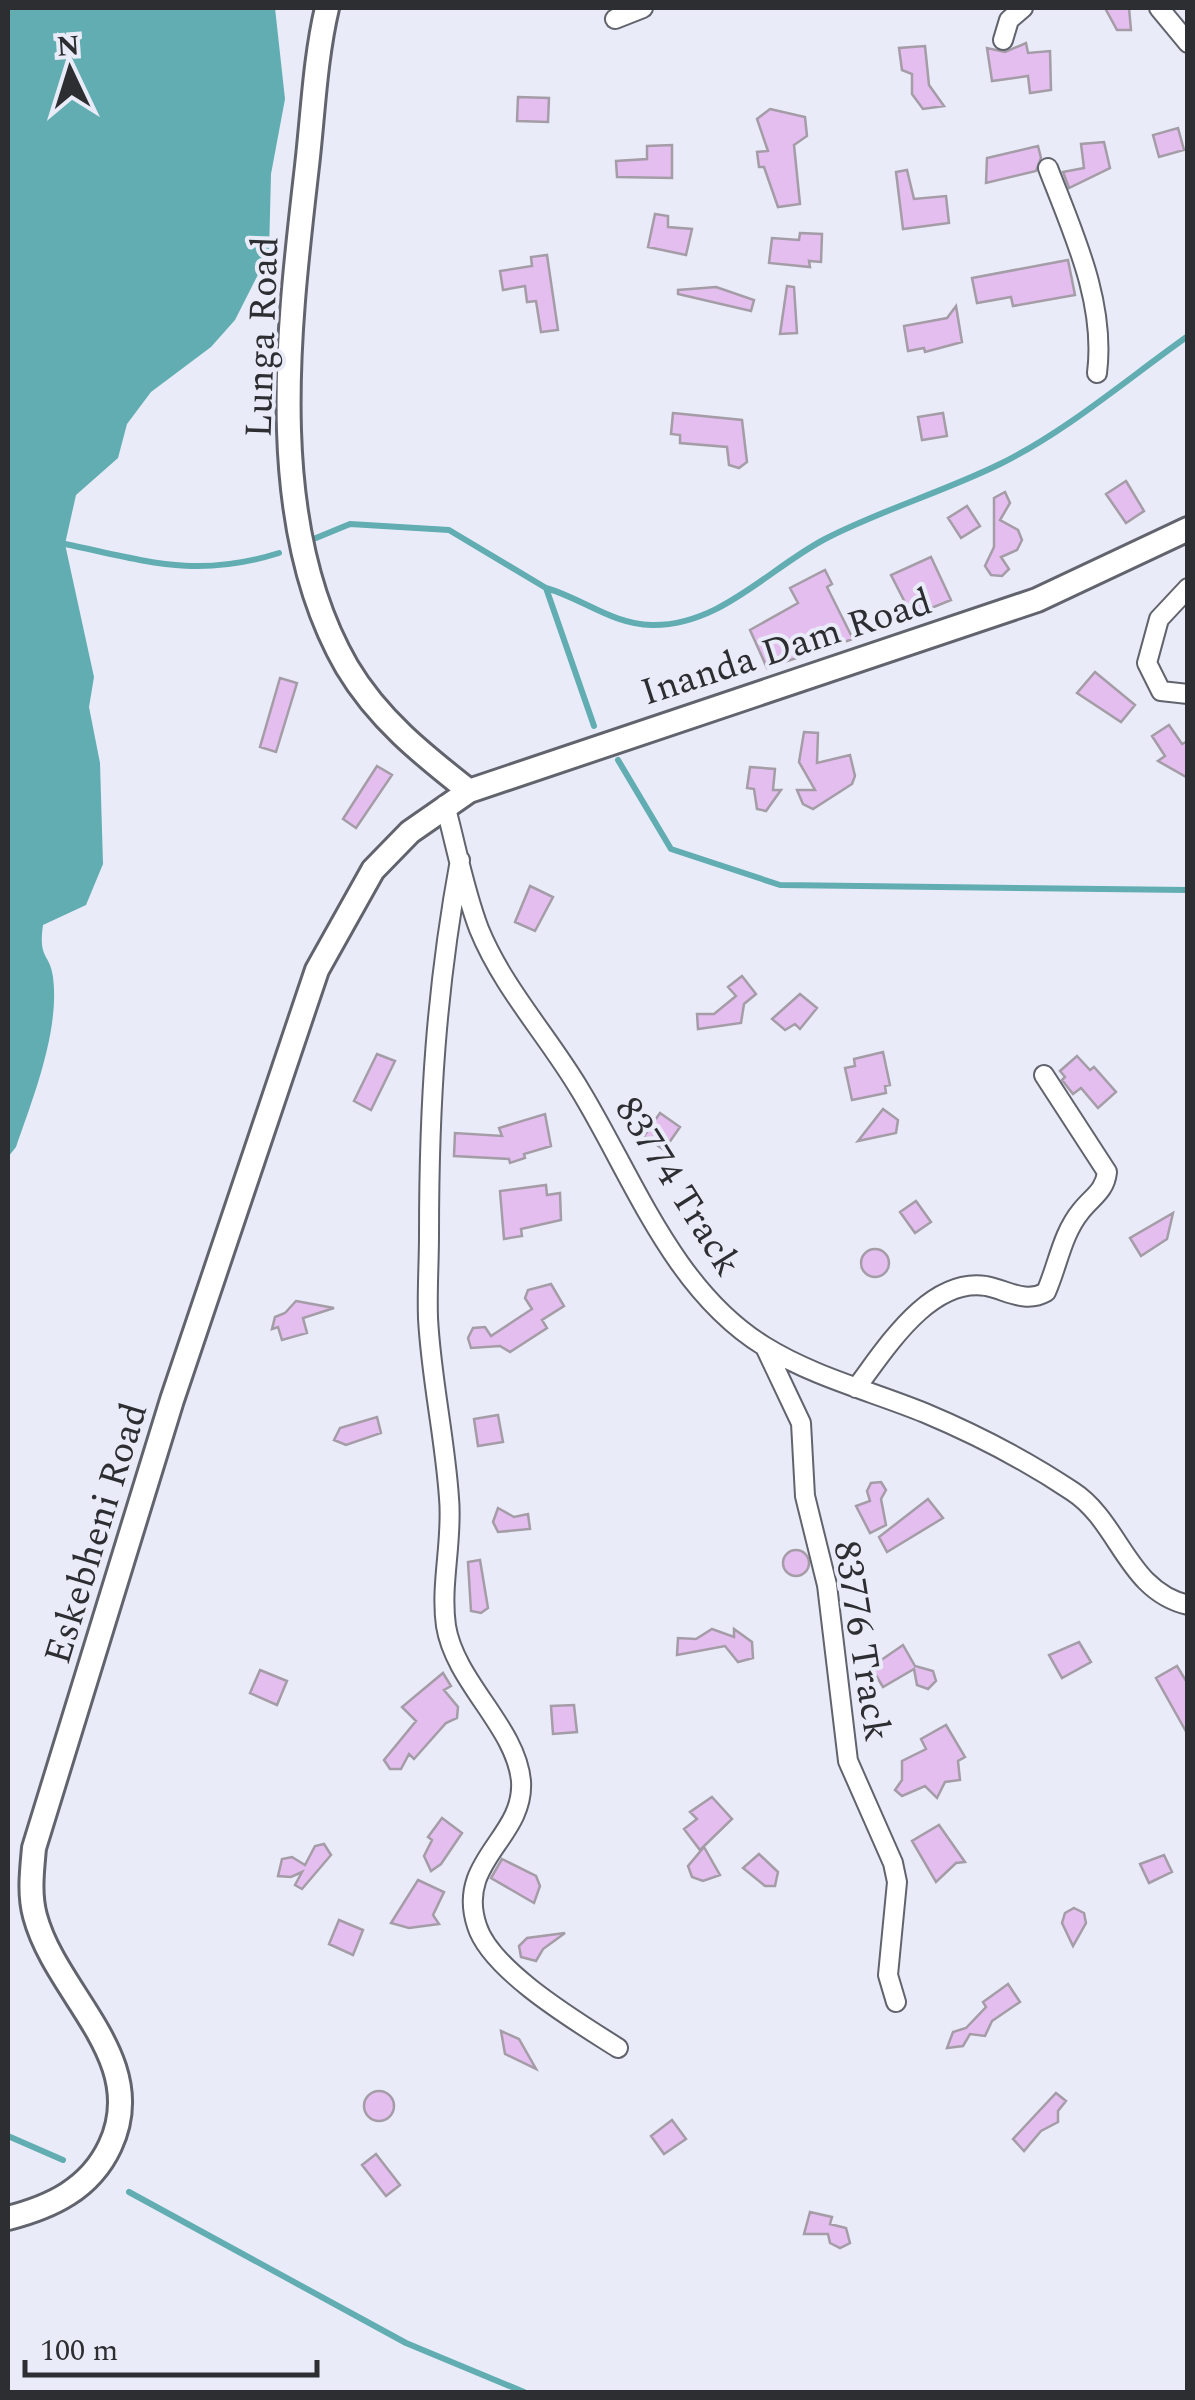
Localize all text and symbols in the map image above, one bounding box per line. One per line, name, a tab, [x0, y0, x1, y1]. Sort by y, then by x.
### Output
north arrow	[20, 20, 120, 120]
text: N	[55, 24, 81, 69]
street label: Lunga Road	[231, 235, 295, 439]
street label: Inanda Dam Road	[634, 574, 939, 722]
street label: 83774 Track	[599, 1086, 756, 1288]
street label: Eskebheni Road	[30, 1396, 164, 1672]
street label: 83776 Track	[817, 1537, 906, 1746]
scale bar	[25, 2315, 318, 2377]
text: 100 m	[40, 2328, 118, 2374]

